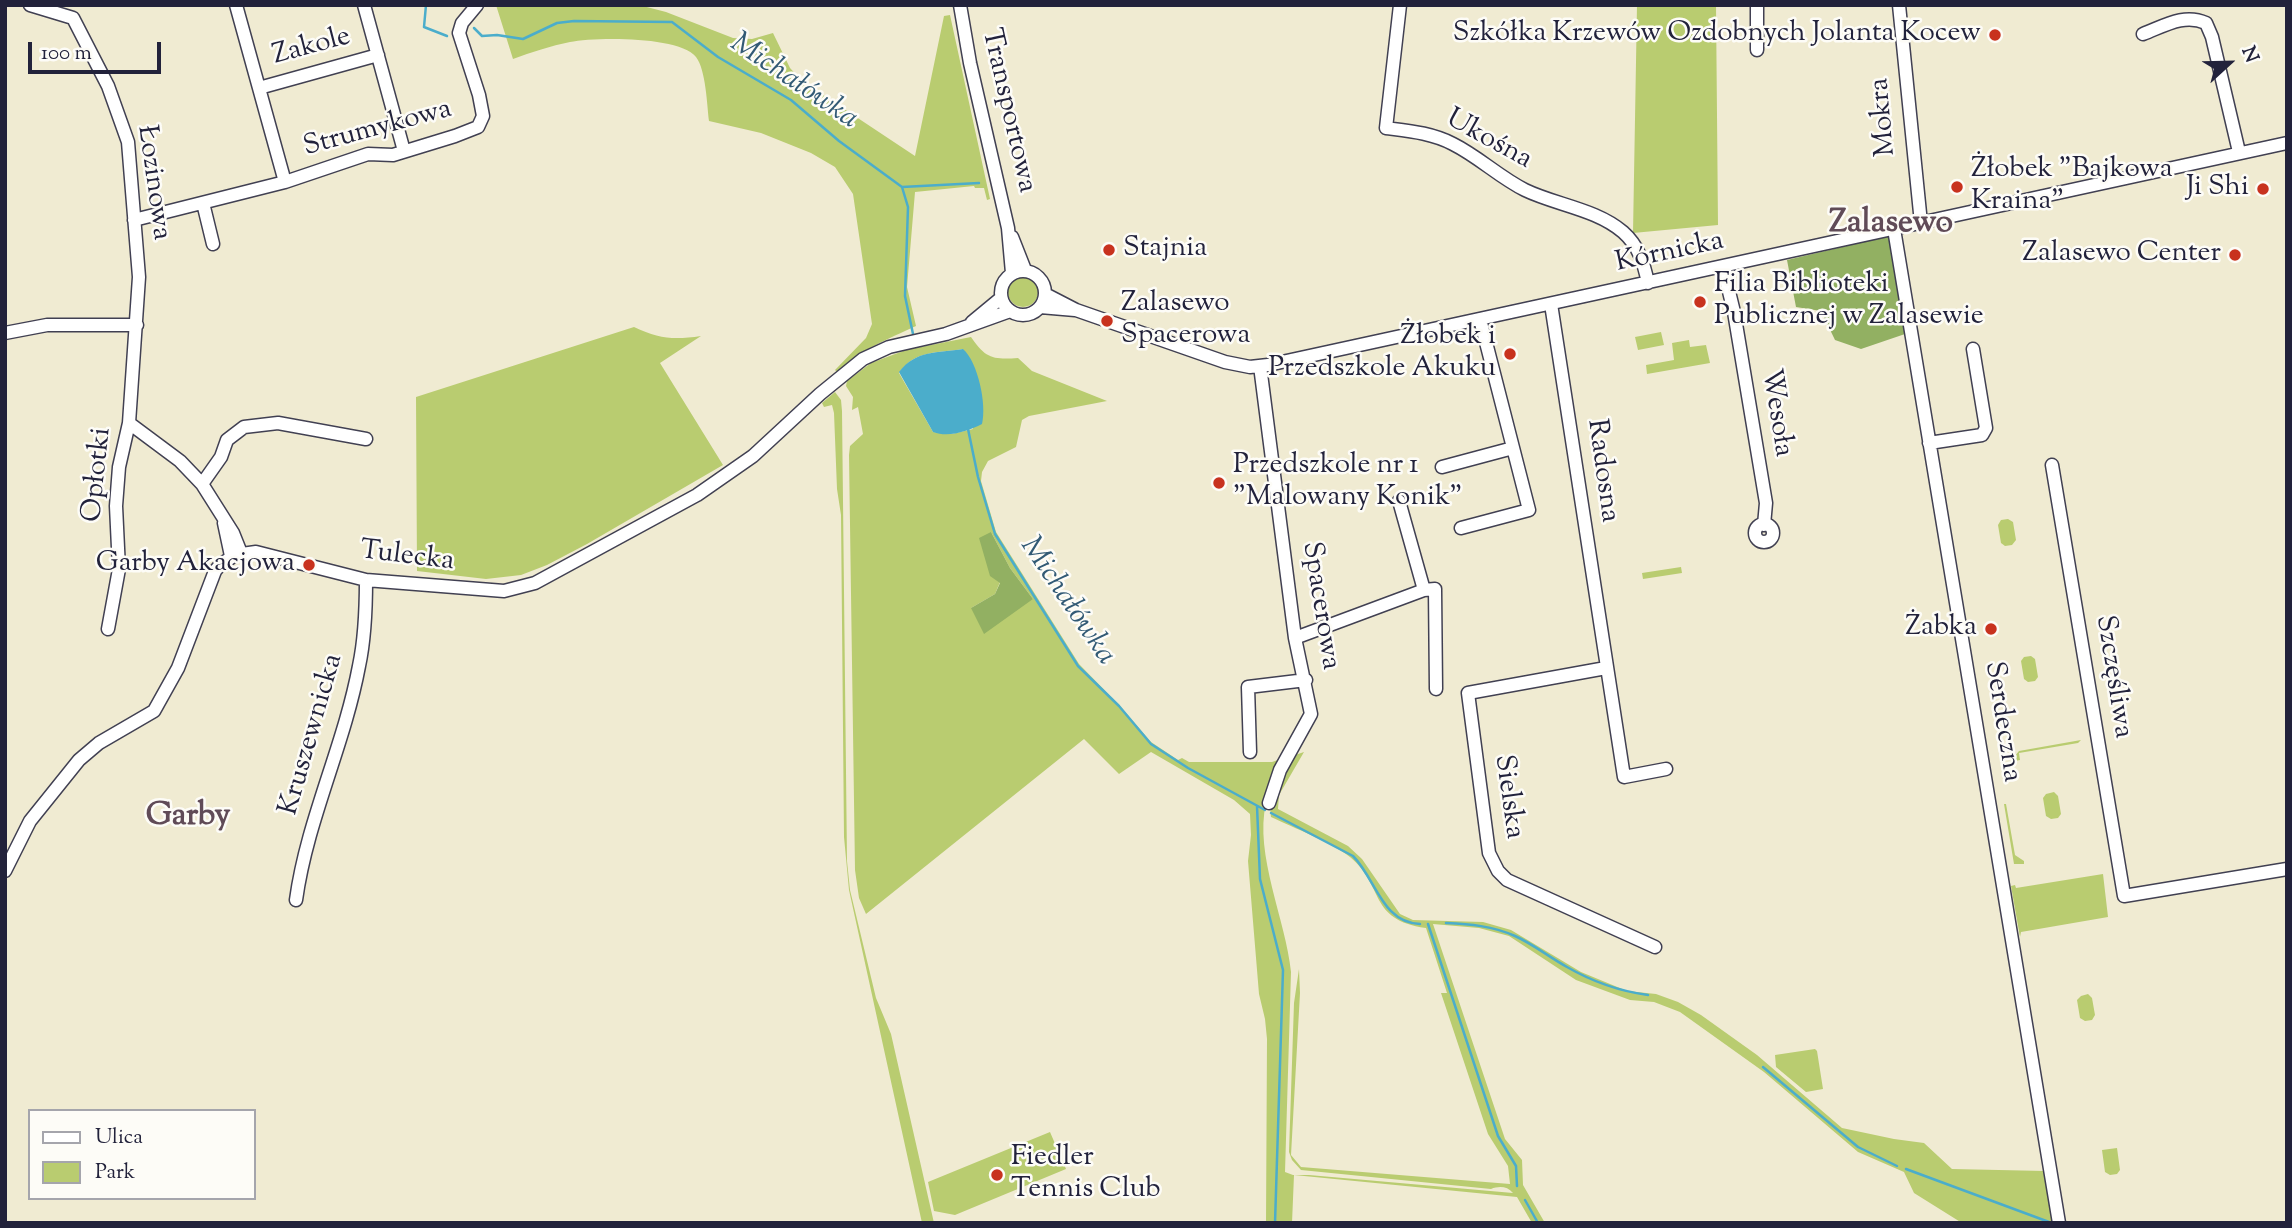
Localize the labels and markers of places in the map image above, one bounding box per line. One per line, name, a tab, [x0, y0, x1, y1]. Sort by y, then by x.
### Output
place label: Szkółka Krzewów Ozdobnych Jolanta Kocew	[1453, 18, 1981, 52]
marker: Szkółka Krzewów Ozdobnych Jolanta Kocew	[1987, 27, 2003, 43]
place label: Żłobek "Bajkowa Kraina"	[1971, 154, 2173, 220]
place label: Ji Shi	[2186, 172, 2249, 206]
marker: Żłobek "Bajkowa Kraina"	[1949, 179, 1965, 195]
marker: Ji Shi	[2255, 181, 2271, 197]
place label: Stajnia	[1123, 233, 1207, 267]
place label: Zalasewo Center	[2022, 238, 2221, 272]
marker: Stajnia	[1101, 242, 1117, 258]
marker: Zalasewo Center	[2227, 247, 2243, 263]
place label: Filia Biblioteki Publicznej w Zalasewie	[1714, 269, 1984, 335]
place label: Zalasewo Spacerowa	[1121, 288, 1250, 354]
marker: Filia Biblioteki Publicznej w Zalasewie	[1692, 294, 1708, 310]
marker: Zalasewo Spacerowa	[1099, 313, 1115, 329]
place label: Żłobek i Przedszkole Akuku	[1268, 321, 1496, 387]
marker: Żłobek i Przedszkole Akuku	[1502, 346, 1518, 362]
place label: Przedszkole nr 1 "Malowany Konik"	[1233, 450, 1462, 516]
marker: Przedszkole nr 1 "Malowany Konik"	[1211, 475, 1227, 491]
place label: Garby Akacjowa	[96, 548, 295, 582]
marker: Garby Akacjowa	[301, 557, 317, 573]
place label: Żabka	[1905, 612, 1977, 646]
marker: Żabka	[1983, 621, 1999, 637]
place label: Fiedler Tennis Club	[1011, 1142, 1161, 1208]
marker: Fiedler Tennis Club	[989, 1167, 1005, 1183]

